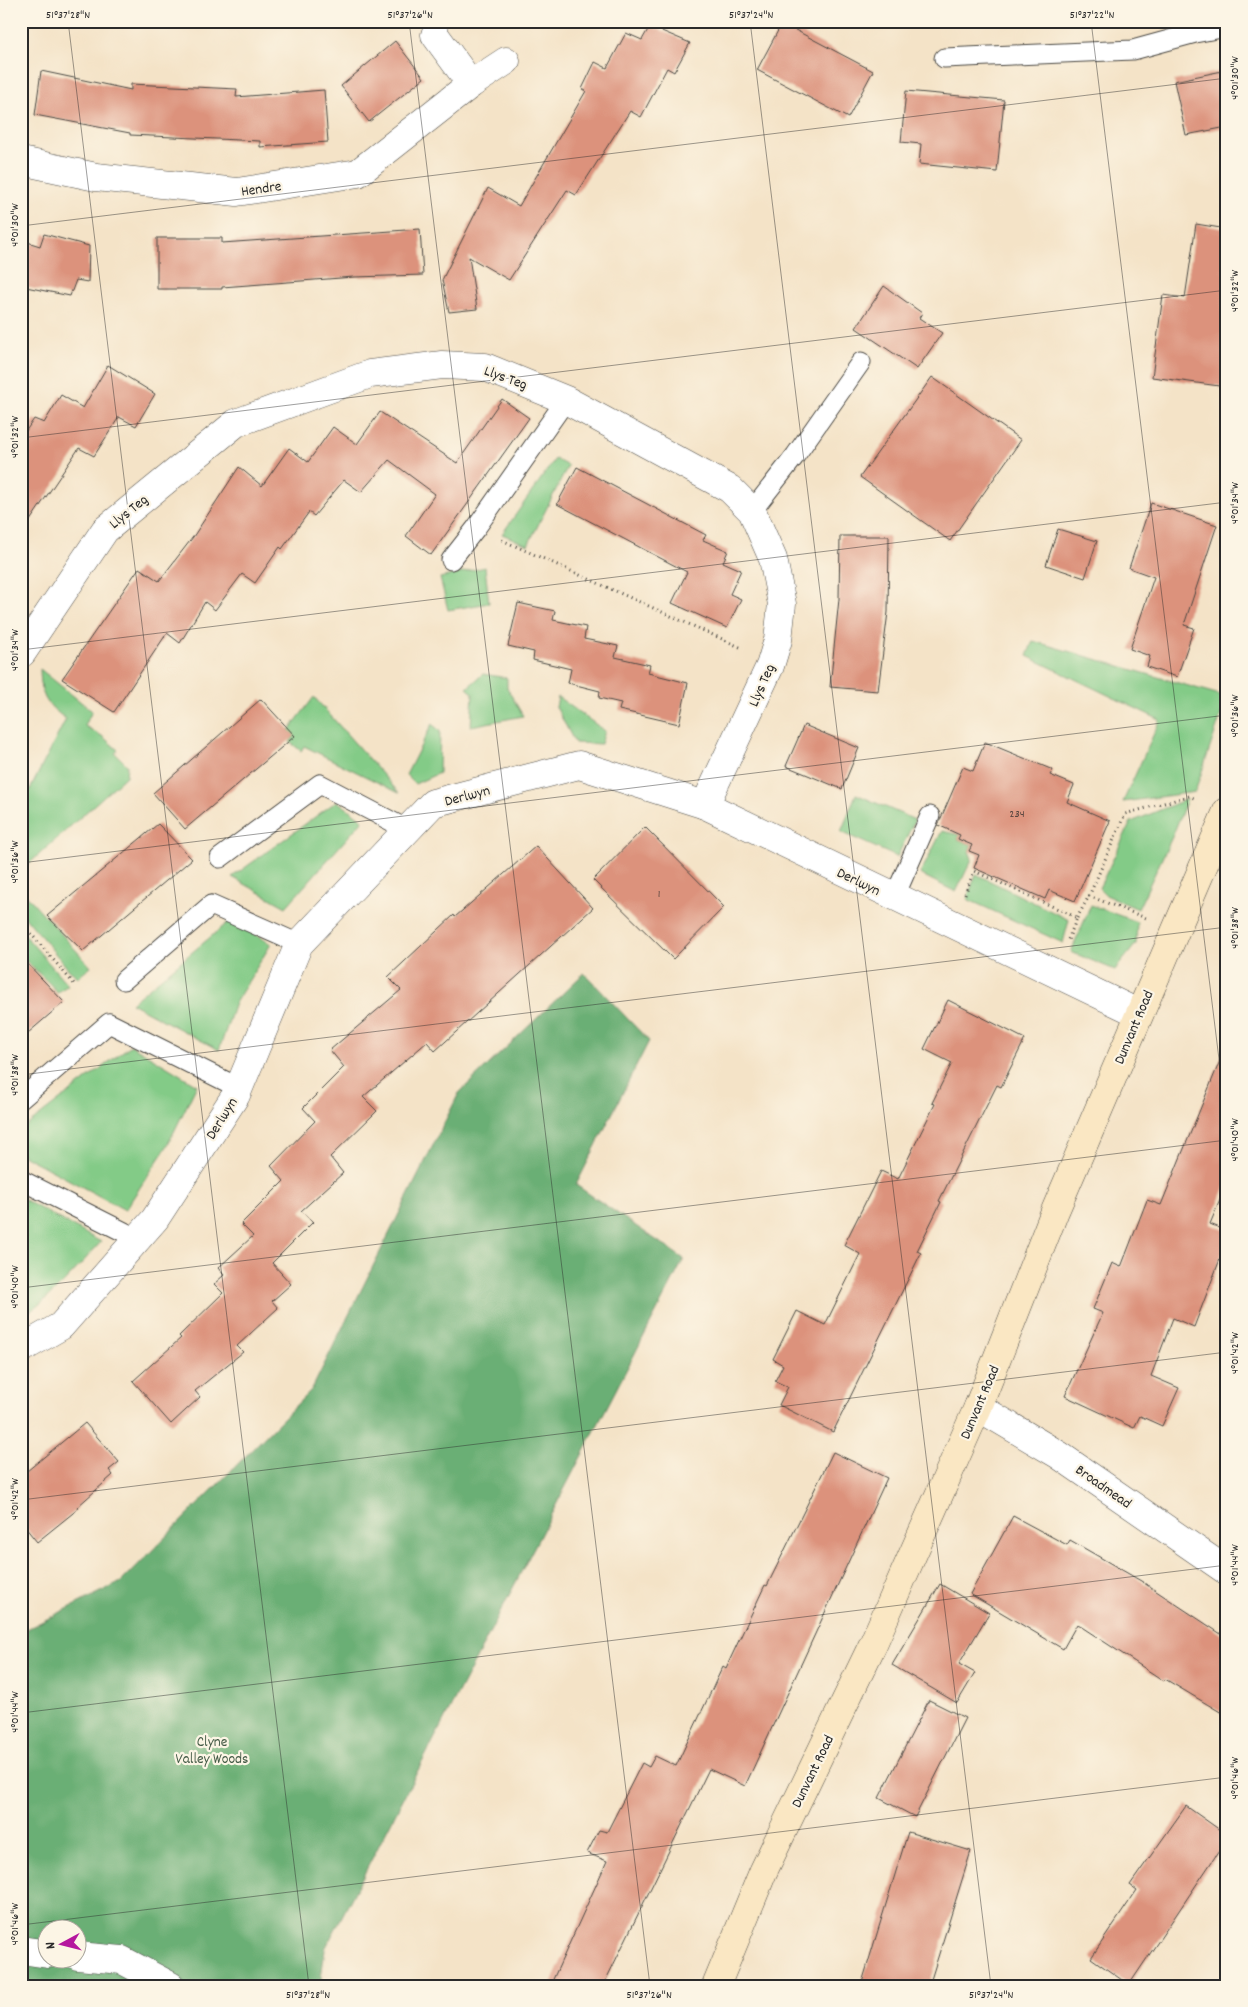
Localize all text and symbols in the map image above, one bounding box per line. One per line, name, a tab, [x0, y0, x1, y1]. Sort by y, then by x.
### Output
text: 51°37'28"N	[46, 7, 90, 24]
text: 51°37'26"N	[387, 7, 433, 24]
text: 51°37'24"N	[729, 7, 773, 24]
text: 51°37'22"N	[1069, 7, 1115, 24]
text: 4°01'30"W	[1227, 56, 1244, 100]
street label: Hendre	[240, 176, 283, 204]
text: 4°01'30"W	[7, 203, 24, 247]
text: 4°01'32"W	[1227, 270, 1244, 312]
street label: Llys Teg	[481, 361, 530, 397]
text: 4°01'32"W	[7, 416, 24, 458]
text: 4°01'34"W	[1227, 482, 1244, 524]
street label: Llys Teg	[105, 490, 154, 535]
text: 4°01'34"W	[7, 629, 24, 671]
street label: Llys Teg	[744, 661, 782, 711]
text: 4°01'36"W	[1227, 695, 1244, 737]
street label: Derlwyn	[442, 780, 493, 814]
house number: 234	[1009, 806, 1025, 823]
text: 4°01'36"W	[7, 841, 24, 883]
street label: Derlwyn	[833, 863, 884, 903]
house number: 1	[658, 886, 660, 903]
text: 4°01'38"W	[1227, 907, 1244, 949]
street label: Dunvant Road	[1109, 987, 1160, 1068]
text: 4°01'38"W	[7, 1054, 24, 1096]
street label: Derlwyn	[201, 1094, 244, 1144]
text: 4°01'40"W	[1227, 1118, 1244, 1162]
text: 4°01'40"W	[7, 1265, 24, 1309]
text: 4°01'42"W	[1227, 1332, 1244, 1374]
street label: Dunvant Road	[955, 1362, 1006, 1443]
street label: Broadmead	[1070, 1460, 1136, 1515]
text: 4°01'42"W	[7, 1478, 24, 1520]
text: 4°01'44"W	[1227, 1544, 1244, 1586]
text: 4°01'44"W	[7, 1691, 24, 1733]
park label: Clyne Valley Woods	[176, 1732, 248, 1771]
street label: Dunvant Road	[787, 1732, 841, 1812]
text: 4°01'46"W	[1227, 1757, 1244, 1799]
text: 4°01'46"W	[7, 1903, 24, 1945]
north arrow	[38, 1920, 88, 1970]
text: N	[41, 1941, 61, 1950]
text: 51°37'28"N	[286, 1987, 330, 2004]
text: 51°37'26"N	[626, 1987, 672, 2004]
text: 51°37'24"N	[969, 1987, 1013, 2004]

